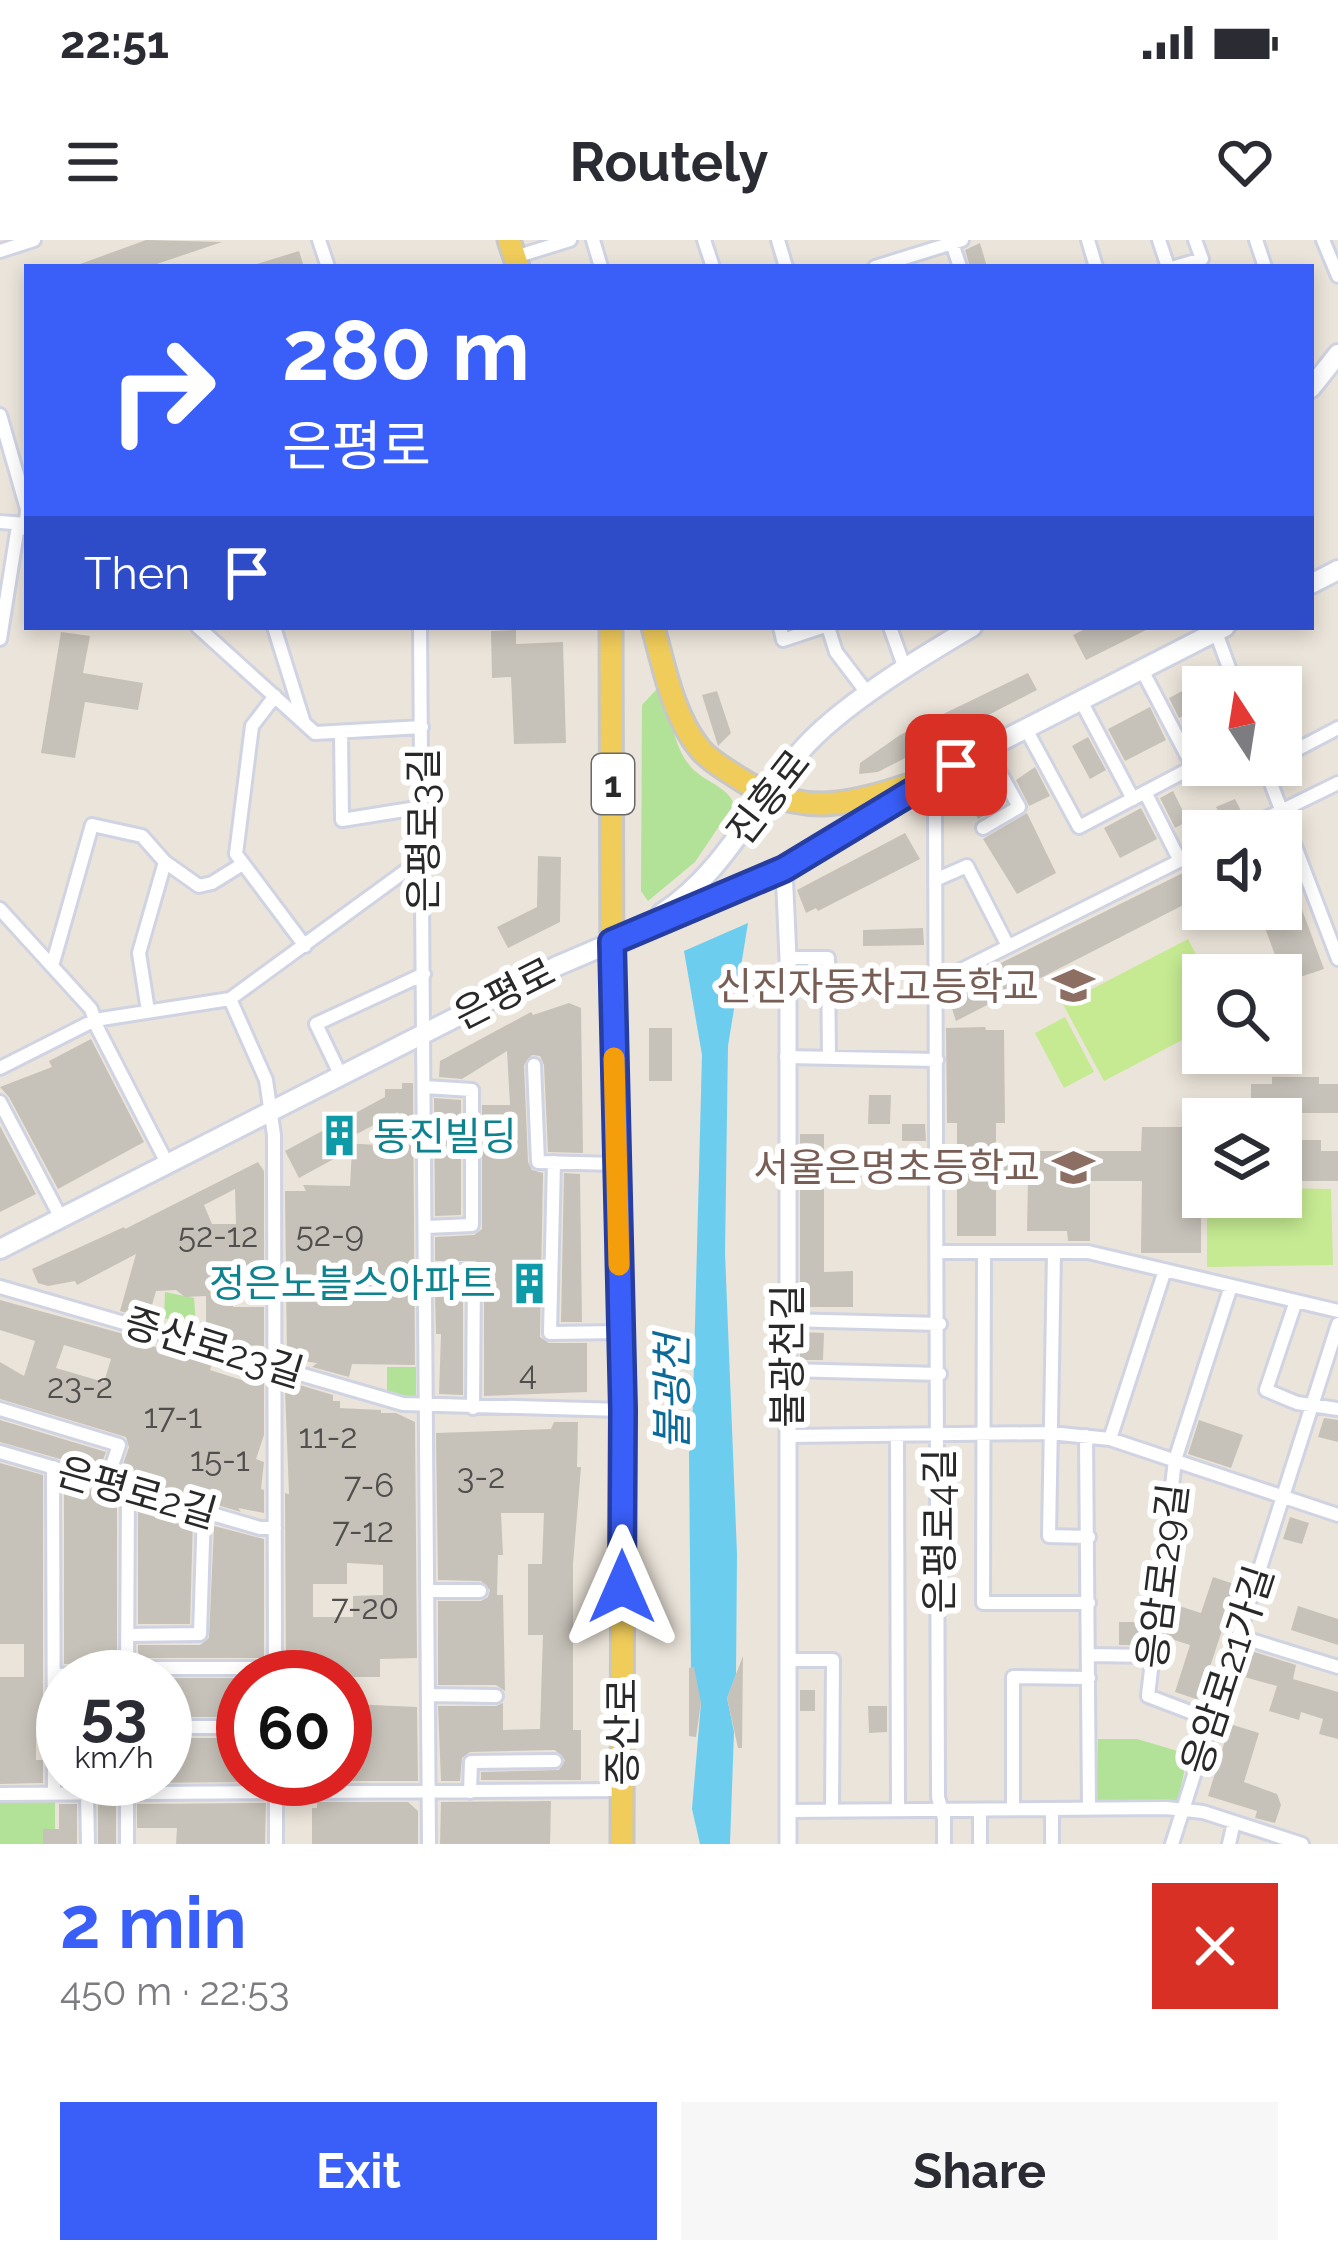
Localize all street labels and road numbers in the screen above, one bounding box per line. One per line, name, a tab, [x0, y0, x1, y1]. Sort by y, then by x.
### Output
street label: 진흥로	[717, 740, 819, 854]
street label: 은평로3길	[400, 748, 446, 912]
road number: 1	[592, 754, 634, 814]
street label: 은평로	[446, 948, 562, 1038]
street label: 불광천길	[764, 1284, 810, 1428]
street label: 증산로23길	[119, 1298, 309, 1396]
street label: 은평로2길	[52, 1447, 222, 1537]
street label: 은평로4길	[916, 1449, 962, 1613]
street label: 응암로29길	[1128, 1481, 1196, 1671]
street label: 응암로21가길	[1172, 1560, 1282, 1780]
street label: 증산로	[599, 1678, 645, 1786]

